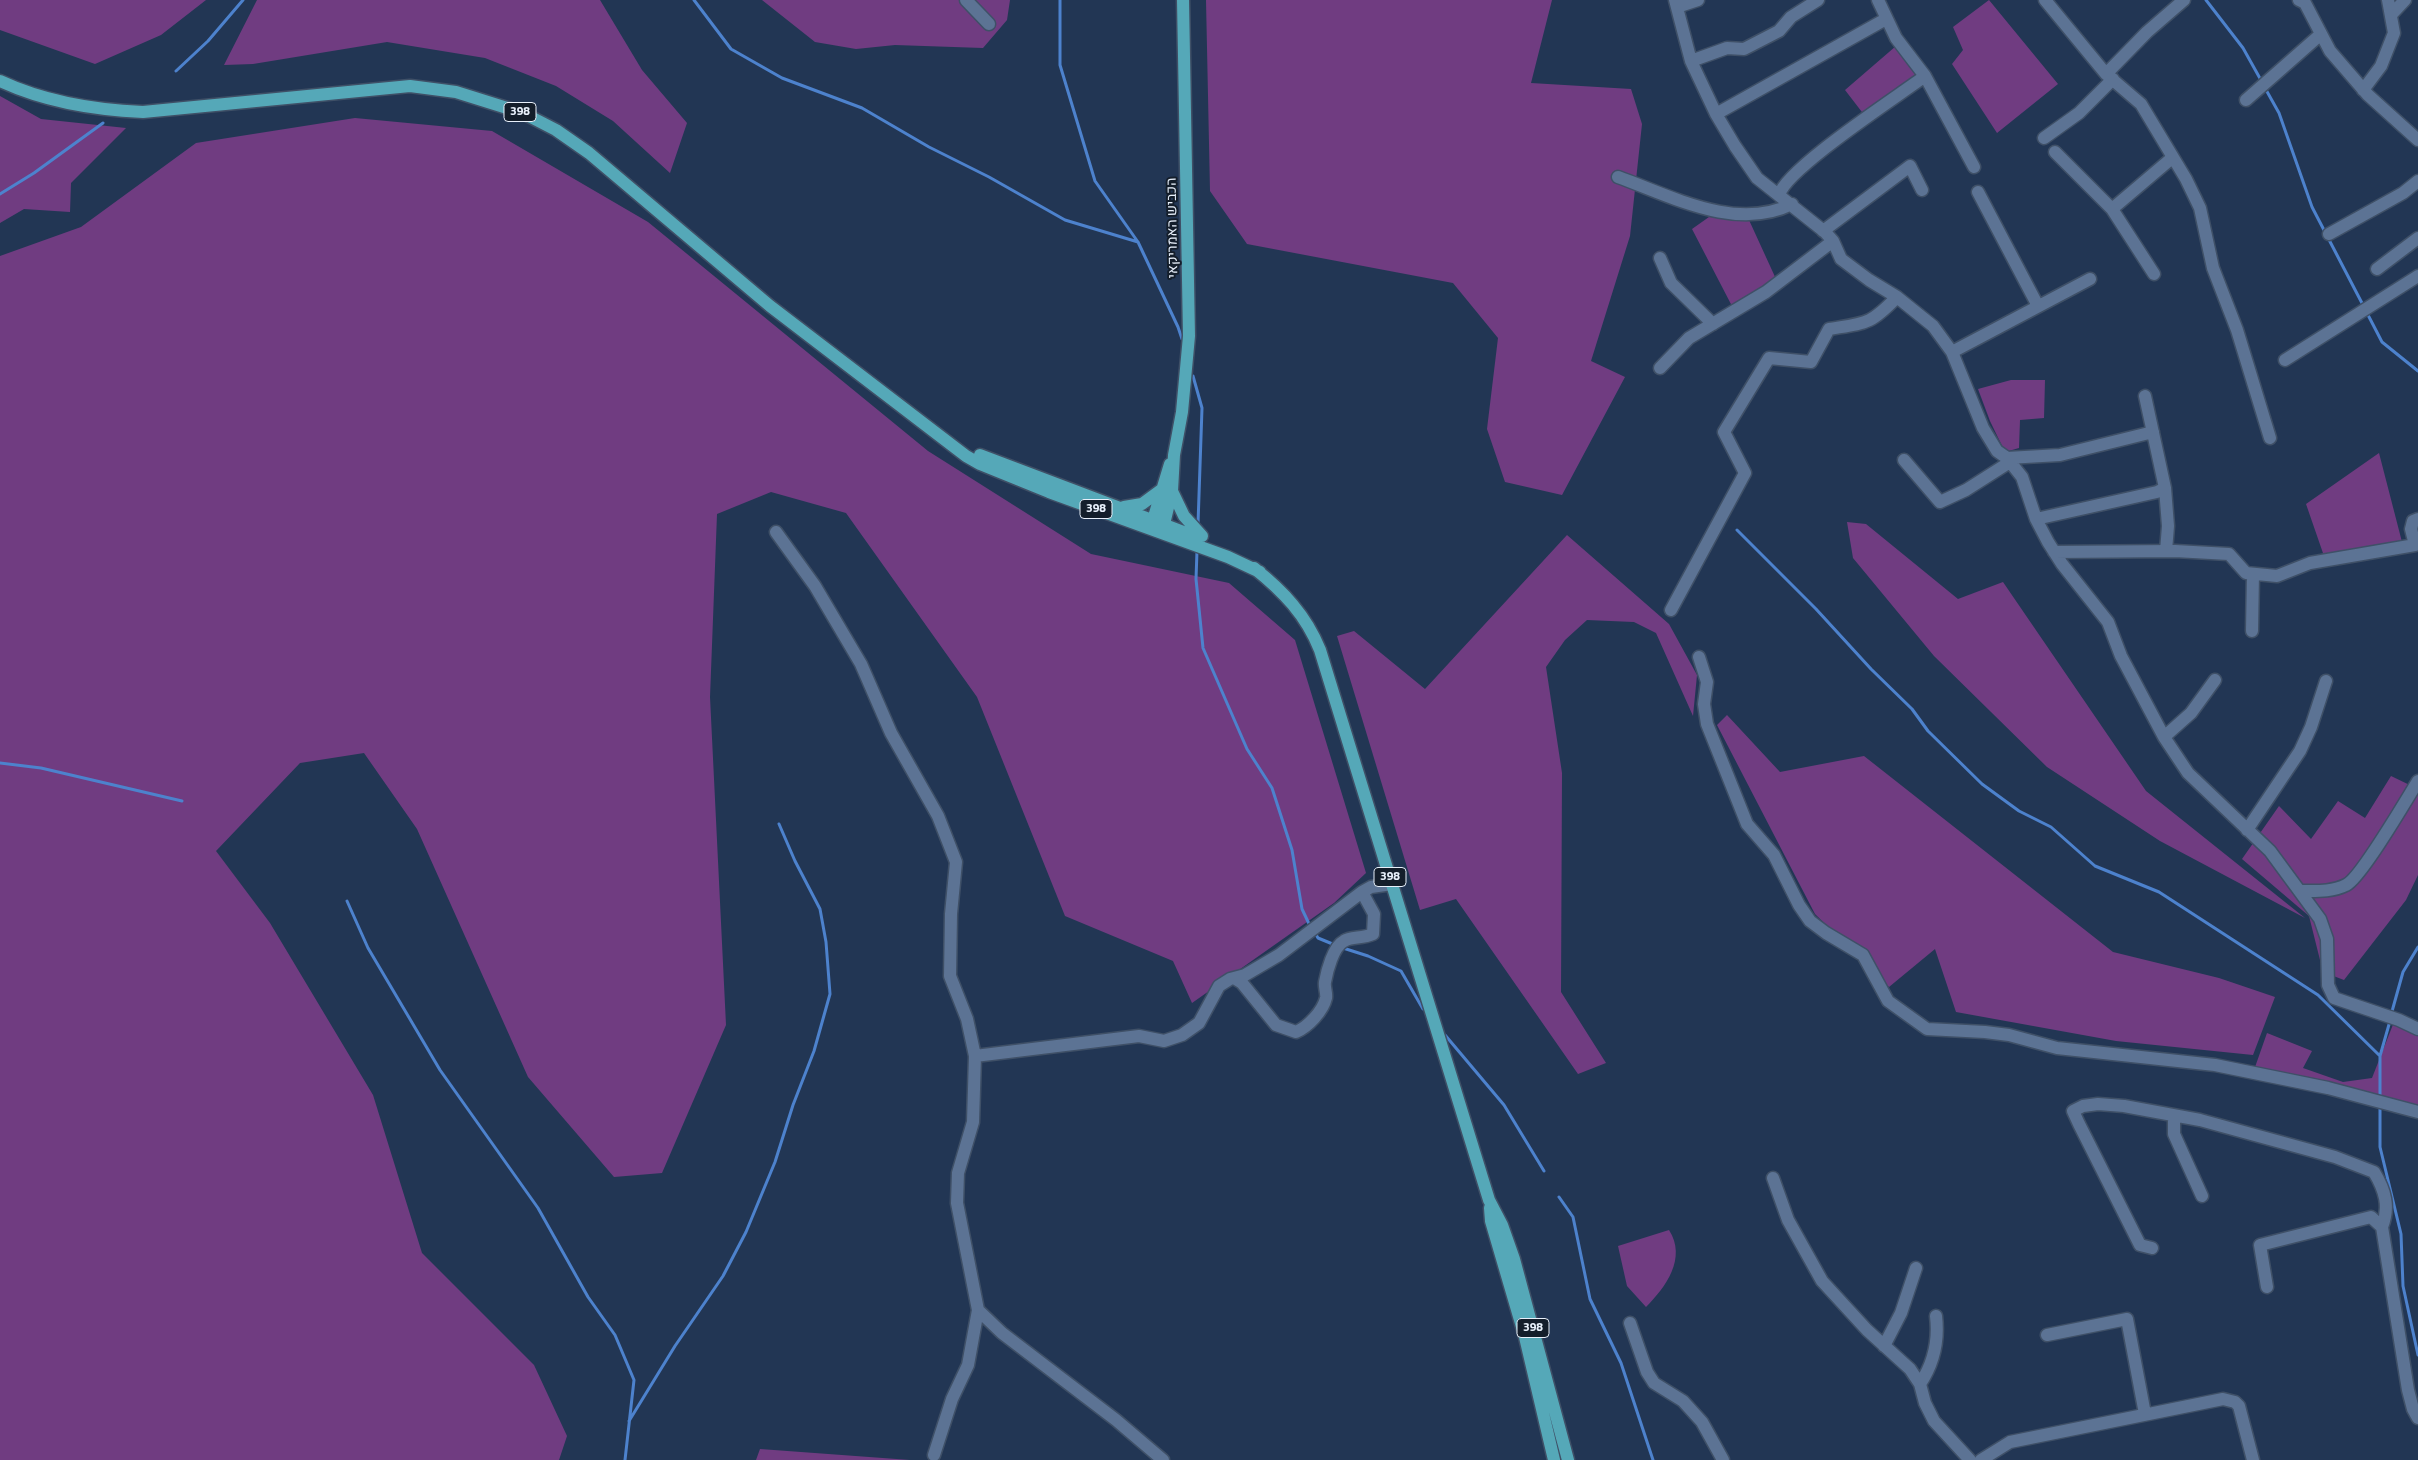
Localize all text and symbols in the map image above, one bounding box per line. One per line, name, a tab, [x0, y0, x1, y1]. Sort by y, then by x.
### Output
road number: 398	[504, 102, 536, 121]
street label: הכביש האמריקאי	[1164, 178, 1182, 278]
road number: 398	[1080, 499, 1112, 518]
road number: 398	[1374, 868, 1406, 886]
road number: 398	[1517, 1319, 1549, 1338]

